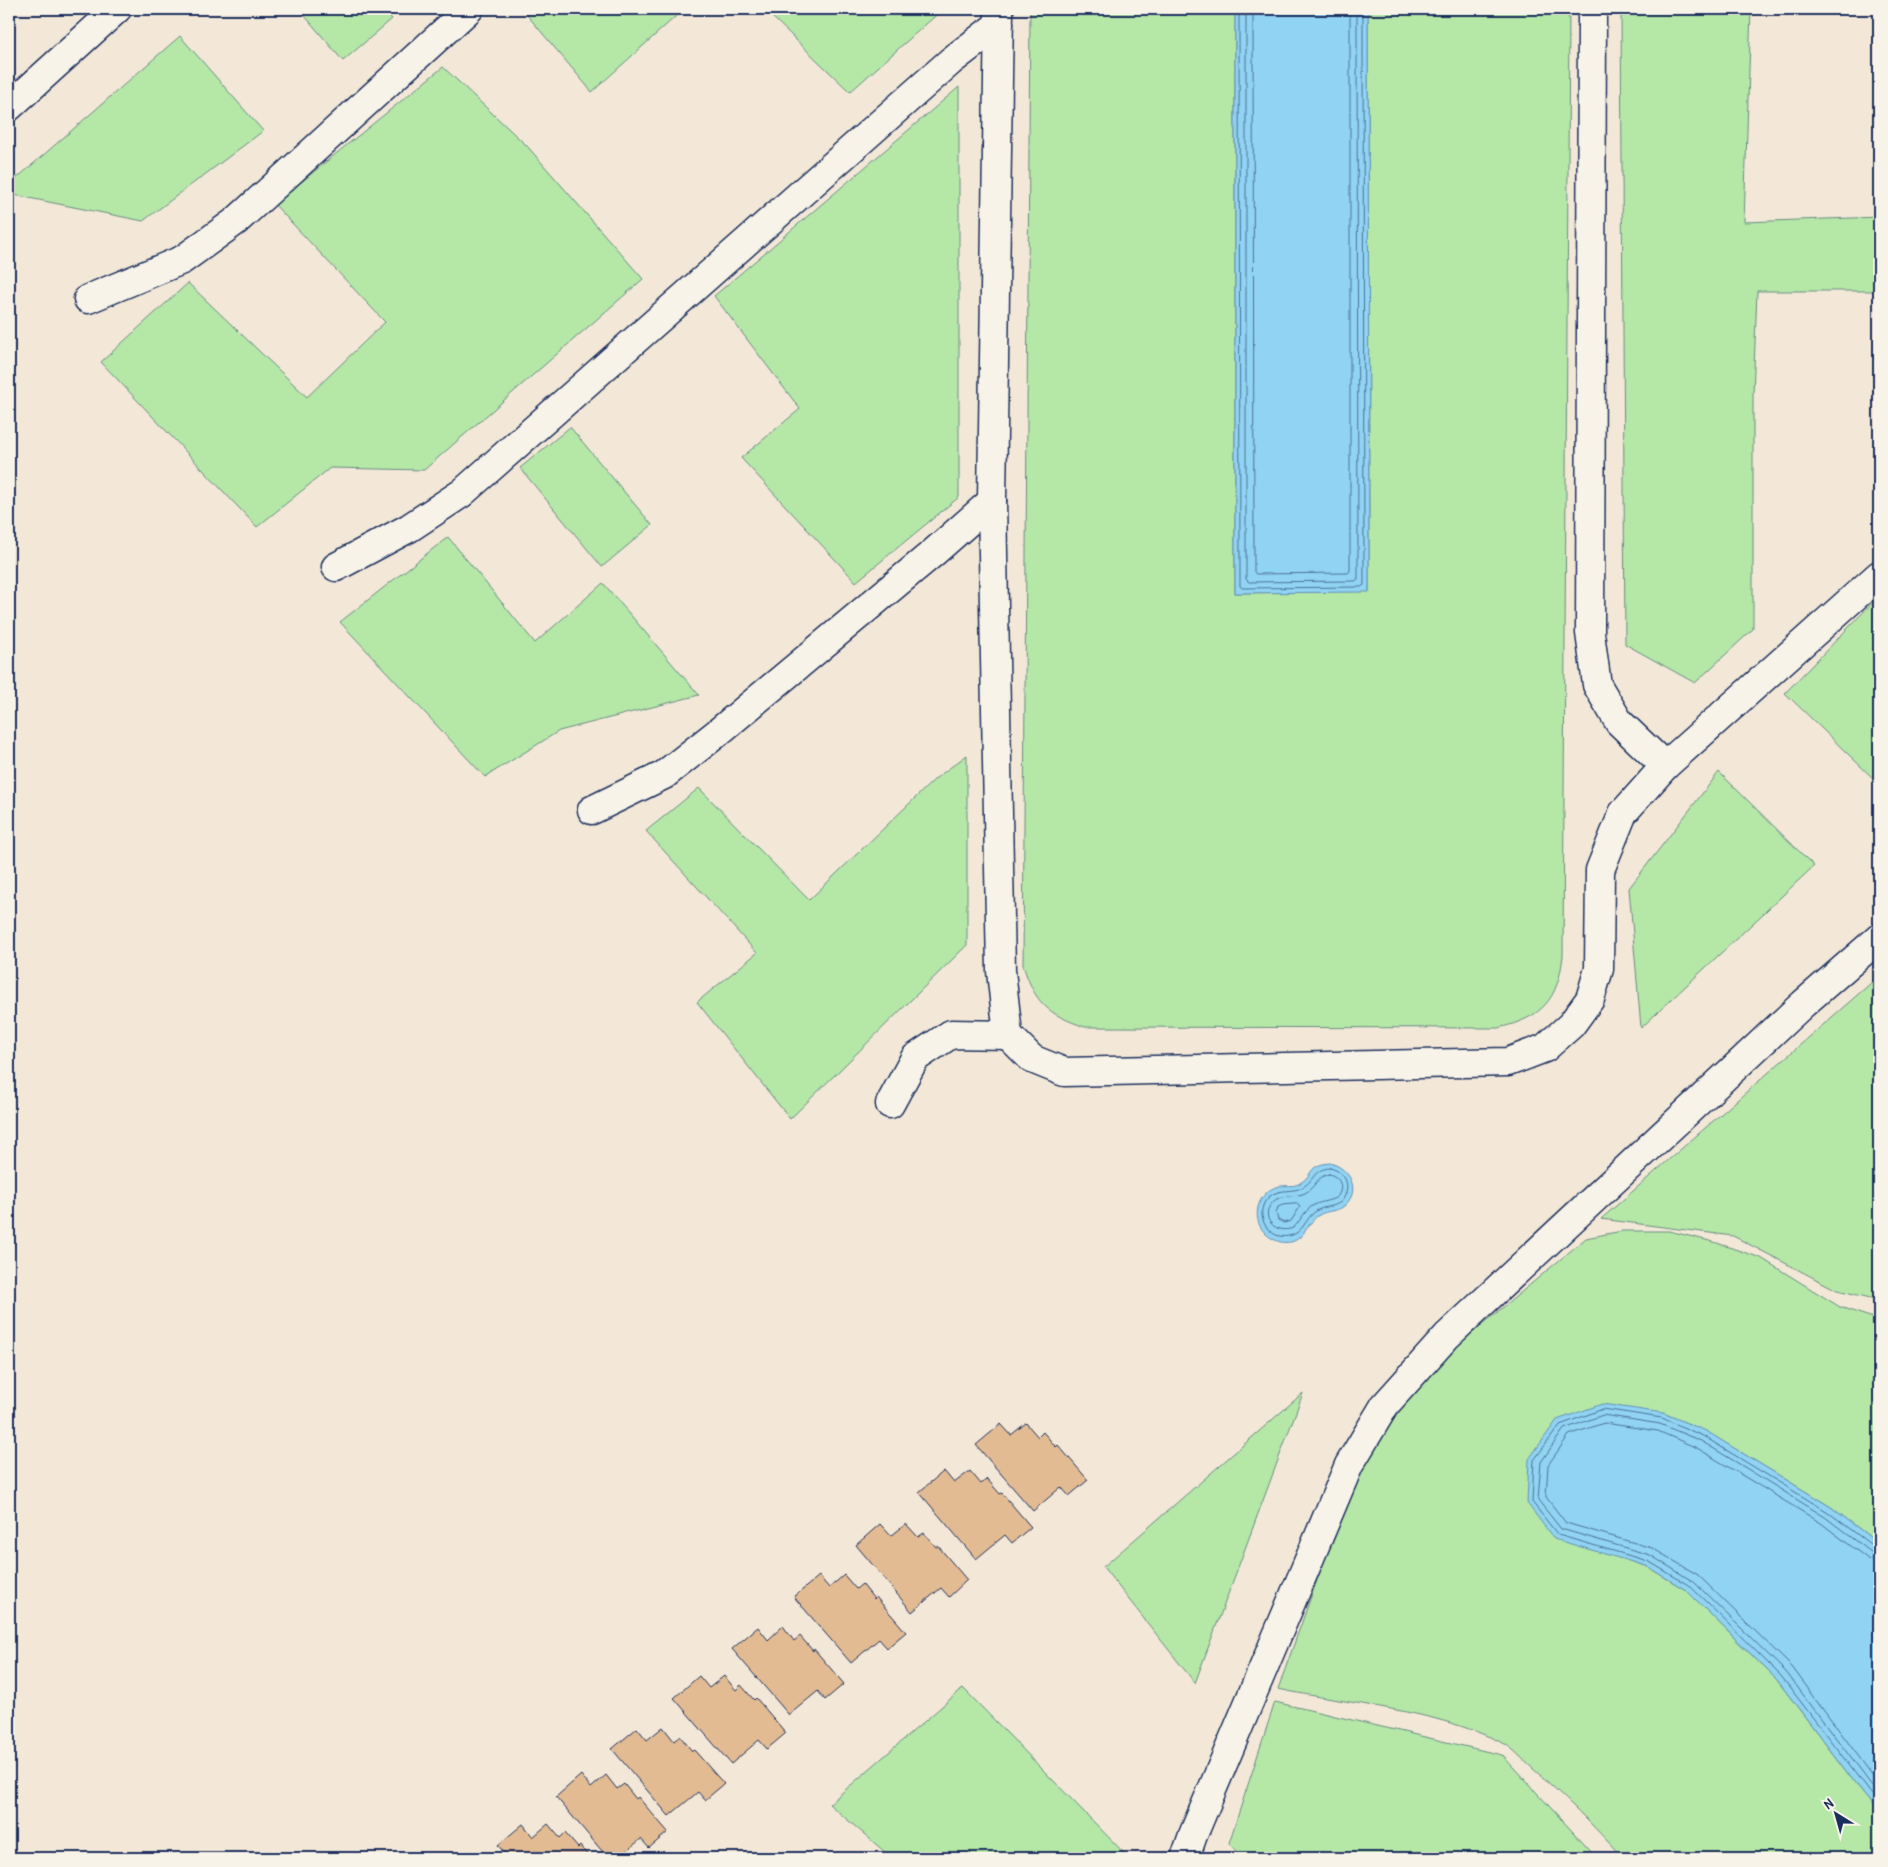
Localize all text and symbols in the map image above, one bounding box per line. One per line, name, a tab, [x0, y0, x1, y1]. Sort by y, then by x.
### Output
north arrow	[1810, 1790, 1860, 1840]
text: N	[1819, 1793, 1837, 1813]

